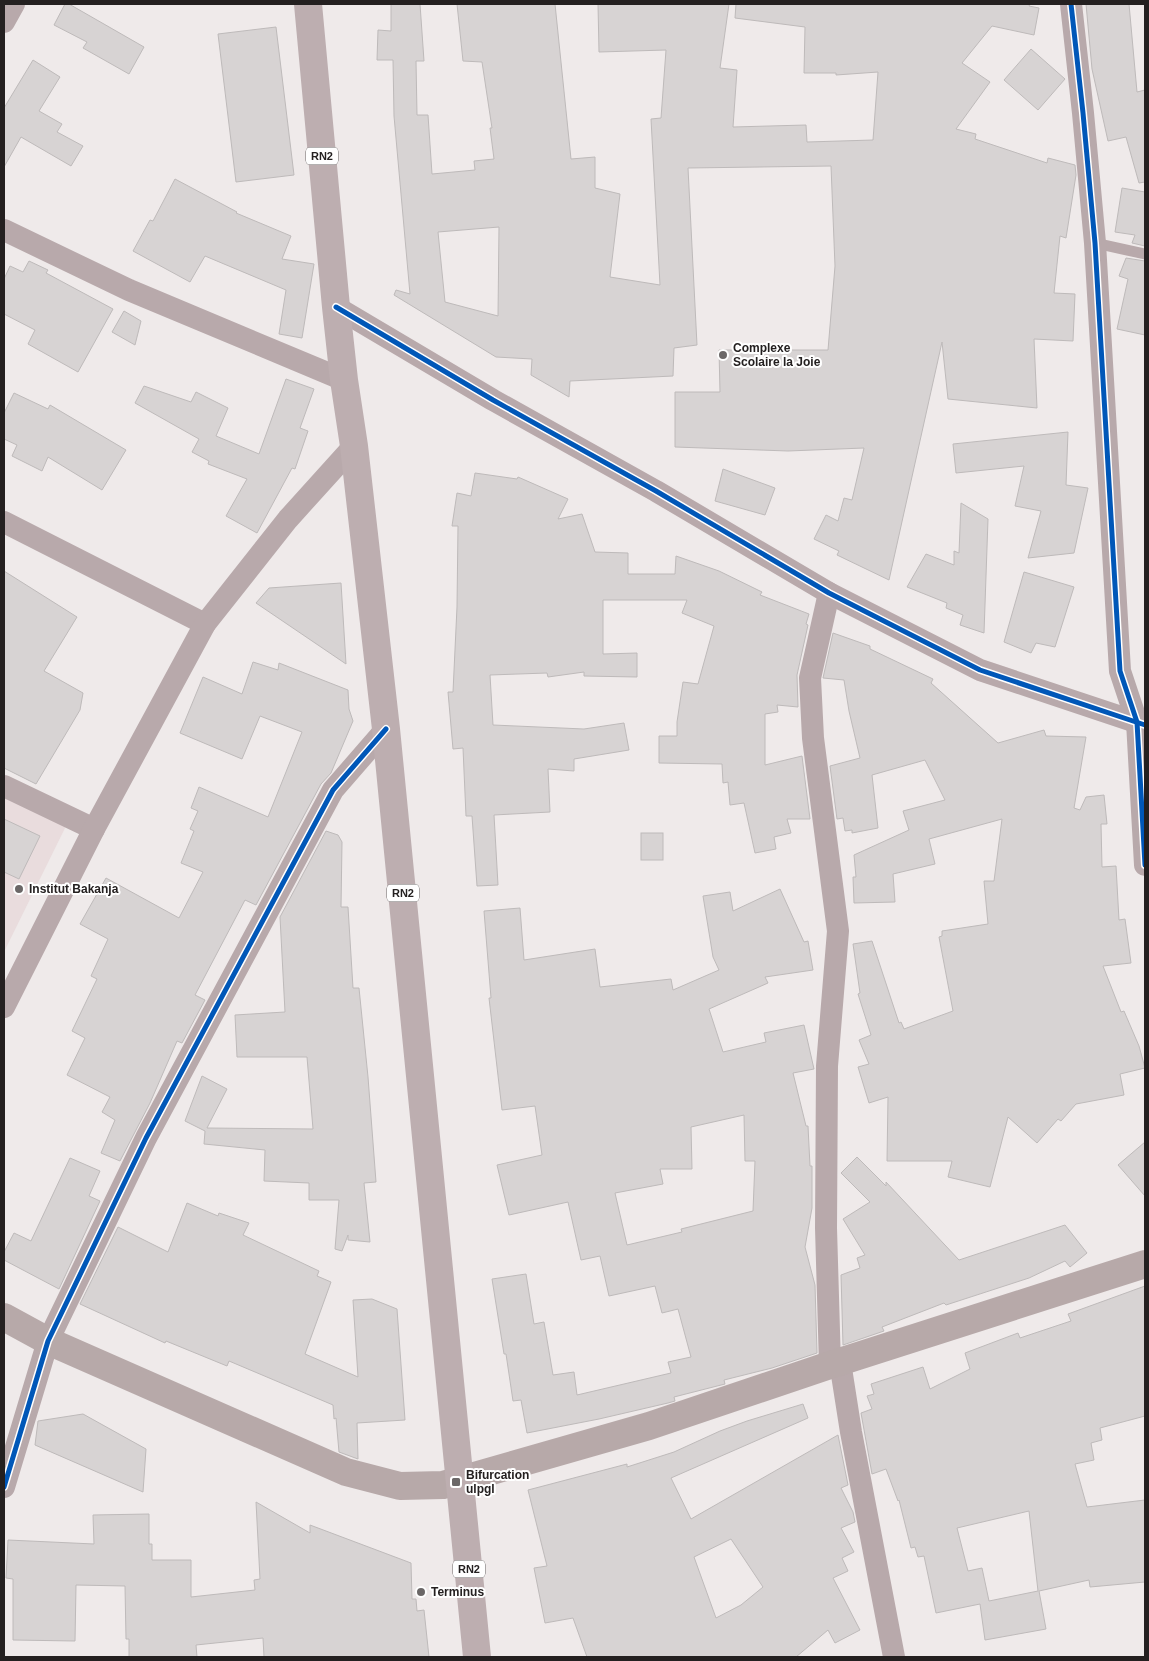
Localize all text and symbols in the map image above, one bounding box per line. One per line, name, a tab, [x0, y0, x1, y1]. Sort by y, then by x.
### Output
road number: RN2	[306, 148, 338, 164]
place label: Complexe Scolaire la Joie	[733, 341, 821, 369]
marker: Complexe Scolaire la Joie	[717, 349, 729, 361]
place label: Institut Bakanja	[29, 882, 119, 896]
marker: Institut Bakanja	[13, 883, 25, 895]
road number: RN2	[387, 884, 419, 901]
place label: Bifurcation ulpgl	[466, 1468, 529, 1496]
marker: Bifurcation ulpgl	[450, 1476, 462, 1488]
road number: RN2	[453, 1560, 485, 1578]
place label: Terminus	[431, 1585, 484, 1599]
marker: Terminus	[415, 1586, 427, 1598]

